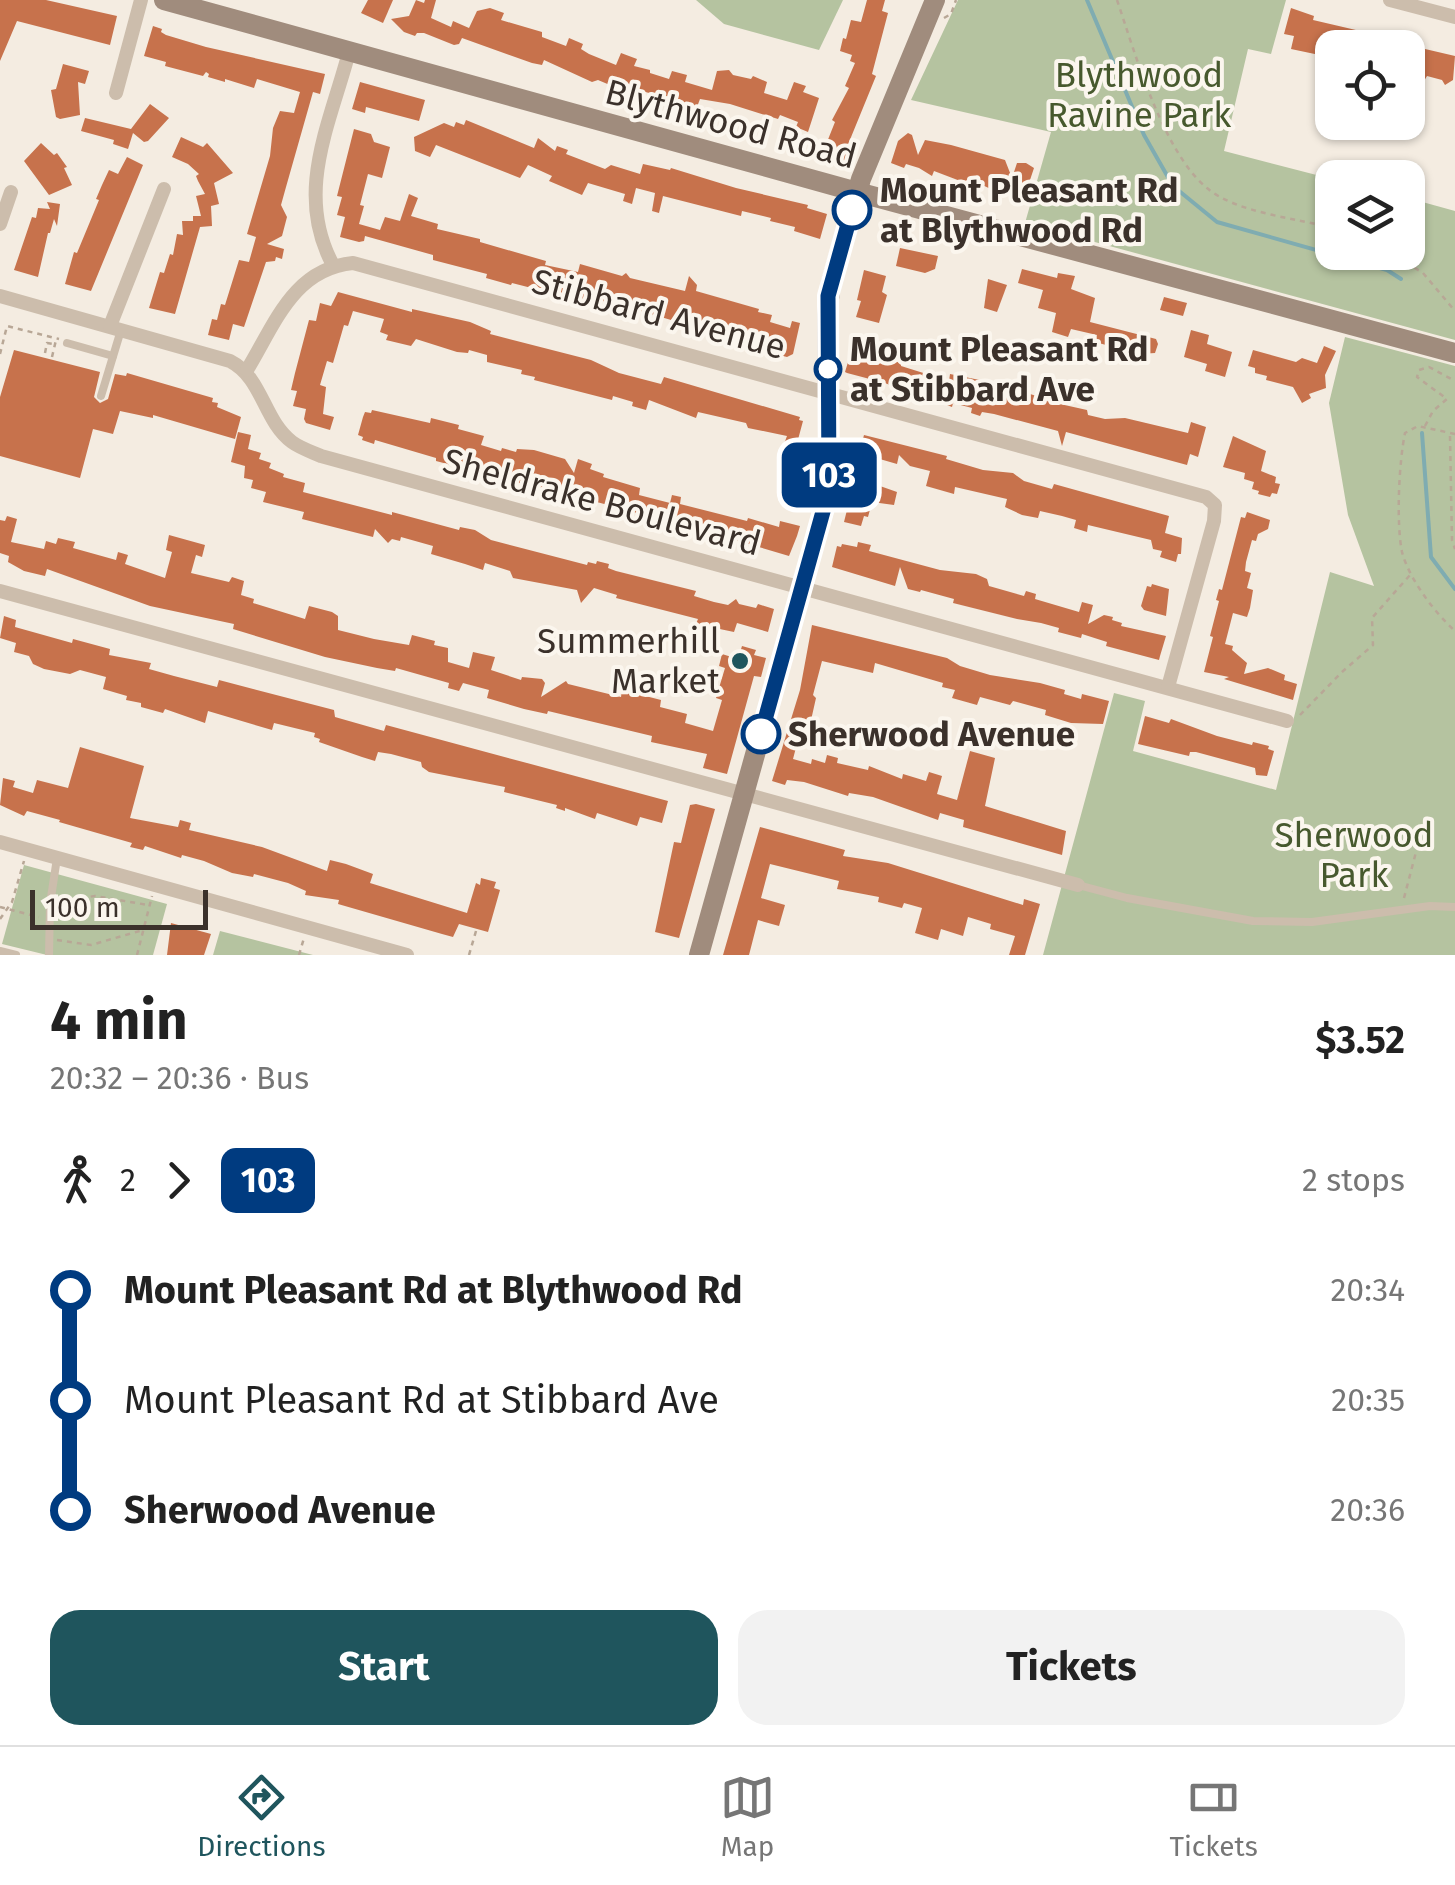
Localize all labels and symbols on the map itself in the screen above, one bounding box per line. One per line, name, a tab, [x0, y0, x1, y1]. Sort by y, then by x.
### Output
park label: Blythwood Ravine Park	[1047, 54, 1231, 136]
street label: Blythwood Road	[601, 70, 861, 178]
place label: Mount Pleasant Rd at Blythwood Rd	[880, 169, 1178, 251]
marker: Mount Pleasant Rd at Blythwood Rd	[833, 191, 871, 229]
street label: Stibbard Avenue	[528, 260, 790, 368]
place label: Mount Pleasant Rd at Stibbard Ave	[850, 328, 1148, 410]
marker: Mount Pleasant Rd at Stibbard Ave	[815, 356, 841, 382]
street label: Sheldrake Boulevard	[439, 439, 765, 565]
line badge: 103	[772, 442, 886, 508]
place label: Summerhill Market	[537, 620, 720, 702]
marker: Summerhill Market	[729, 650, 751, 672]
place label: Sherwood Avenue	[788, 713, 1075, 755]
marker: Sherwood Avenue	[742, 715, 780, 753]
park label: Sherwood Park	[1274, 814, 1434, 896]
scale bar	[30, 885, 208, 930]

